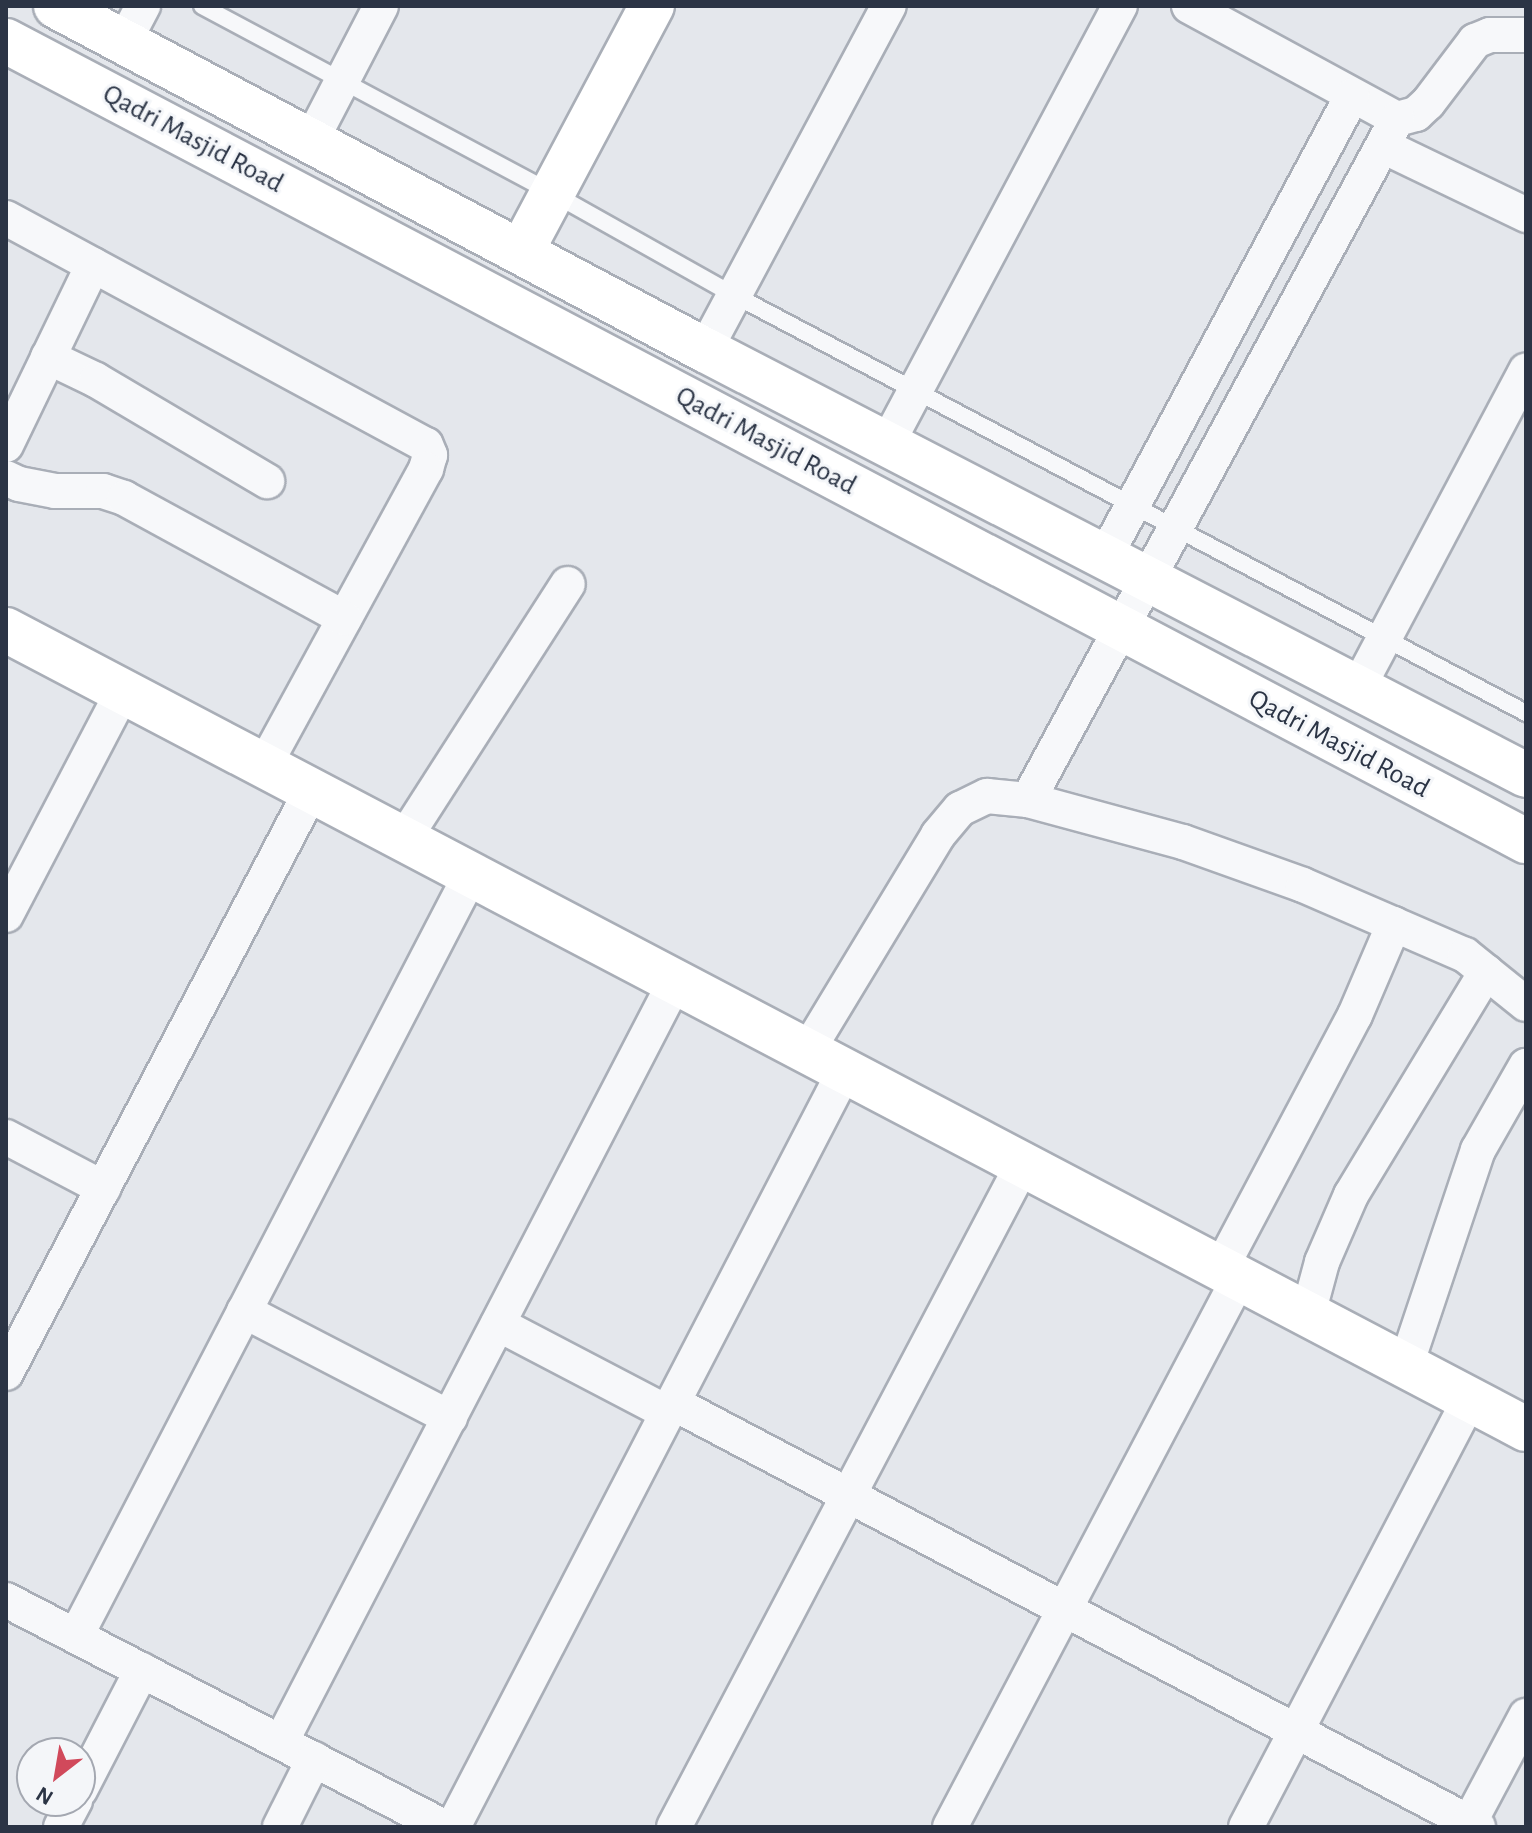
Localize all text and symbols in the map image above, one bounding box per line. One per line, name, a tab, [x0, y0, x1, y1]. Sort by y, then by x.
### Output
street label: Qadri Masjid Road	[97, 77, 289, 201]
street label: Qadri Masjid Road	[670, 379, 862, 503]
street label: Qadri Masjid Road	[1243, 682, 1435, 806]
north arrow	[16, 1737, 96, 1817]
text: N	[32, 1782, 57, 1809]

